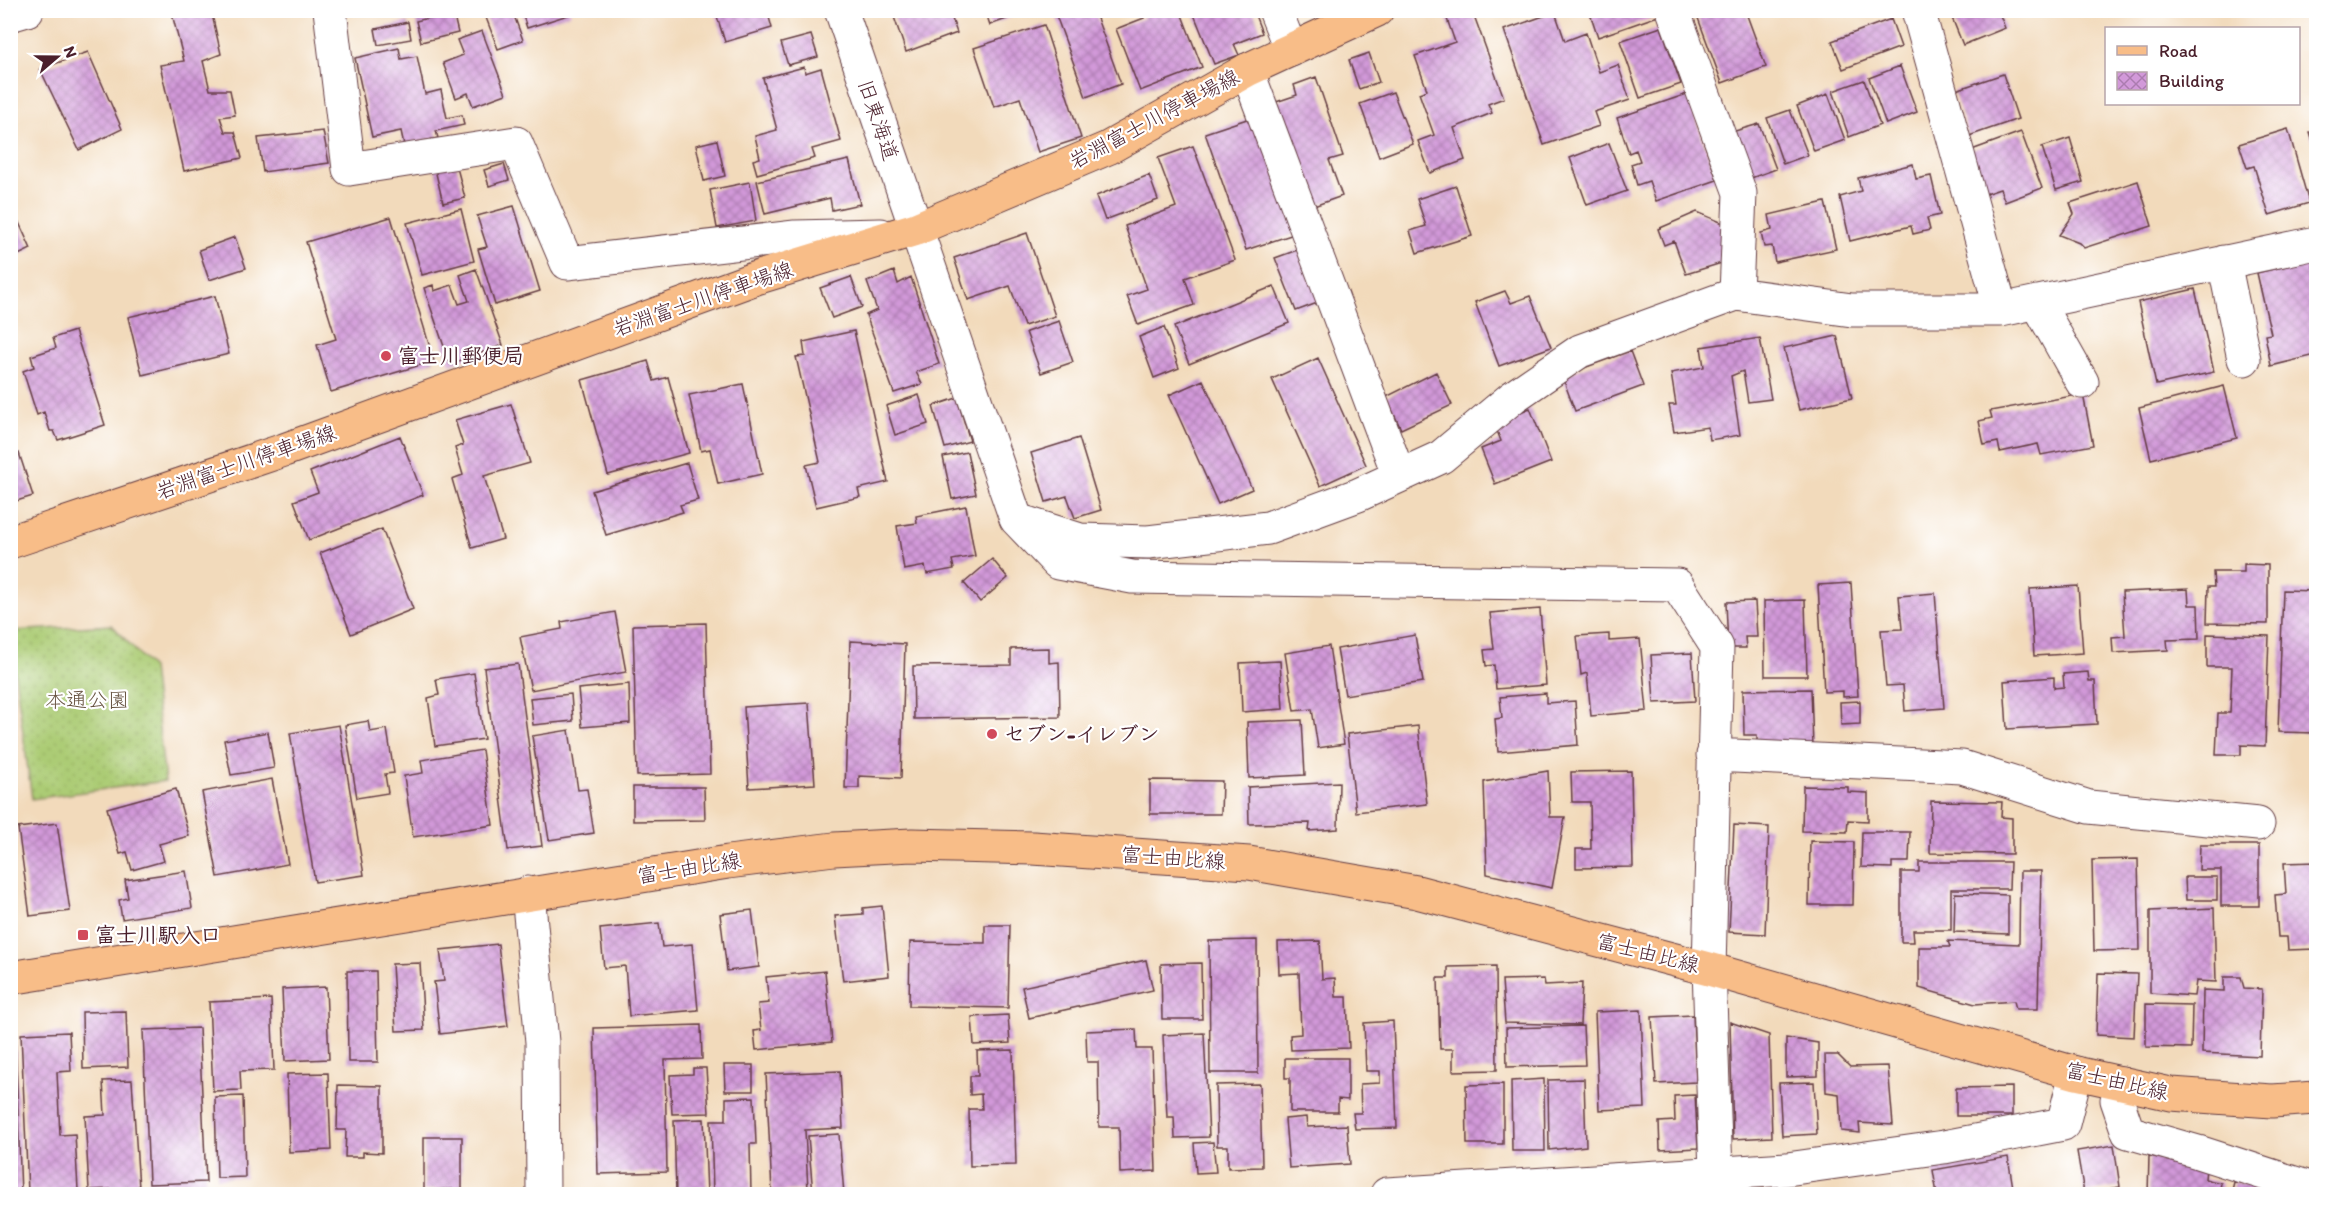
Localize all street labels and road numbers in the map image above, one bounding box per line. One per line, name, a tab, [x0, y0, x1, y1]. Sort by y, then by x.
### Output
street label: 岩淵富士川停車場線	[1064, 63, 1243, 174]
street label: 旧東海道	[853, 76, 904, 164]
street label: 岩淵富士川停車場線	[609, 256, 796, 341]
street label: 岩淵富士川停車場線	[152, 419, 339, 504]
street label: 富士由比線	[1120, 841, 1226, 874]
street label: 富士由比線	[635, 847, 743, 888]
street label: 富士由比線	[1594, 928, 1702, 977]
street label: 富士由比線	[2063, 1057, 2171, 1105]

